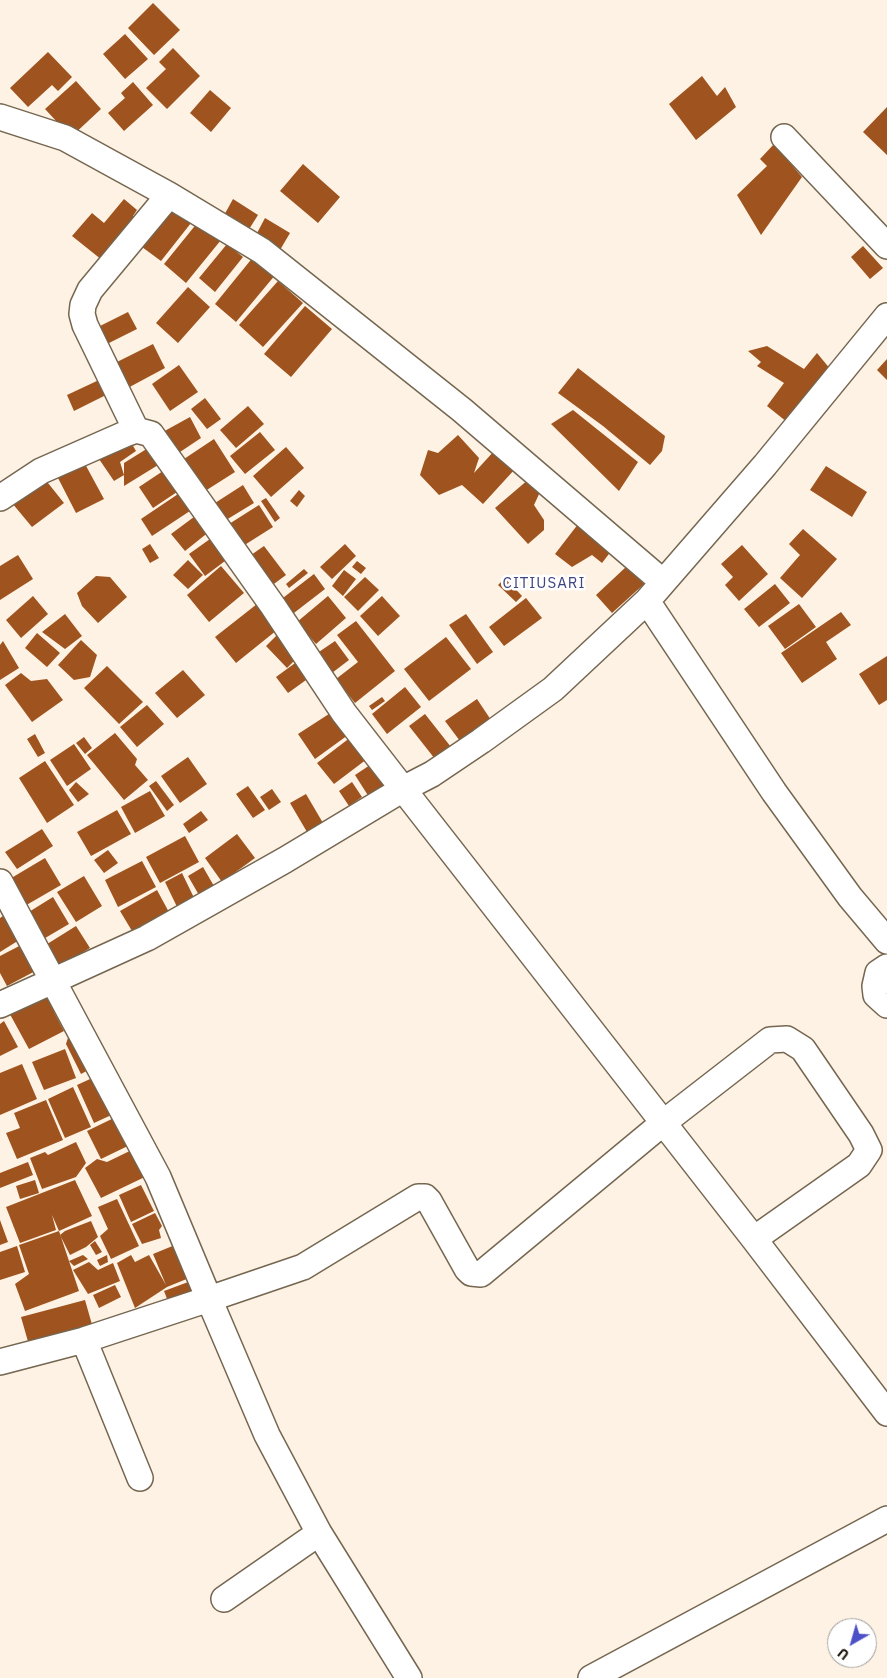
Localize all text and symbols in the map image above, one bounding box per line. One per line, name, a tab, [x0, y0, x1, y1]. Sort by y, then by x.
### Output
district label: CITIUSARI	[501, 575, 587, 593]
north arrow	[827, 1618, 877, 1668]
text: U	[834, 1644, 853, 1664]

